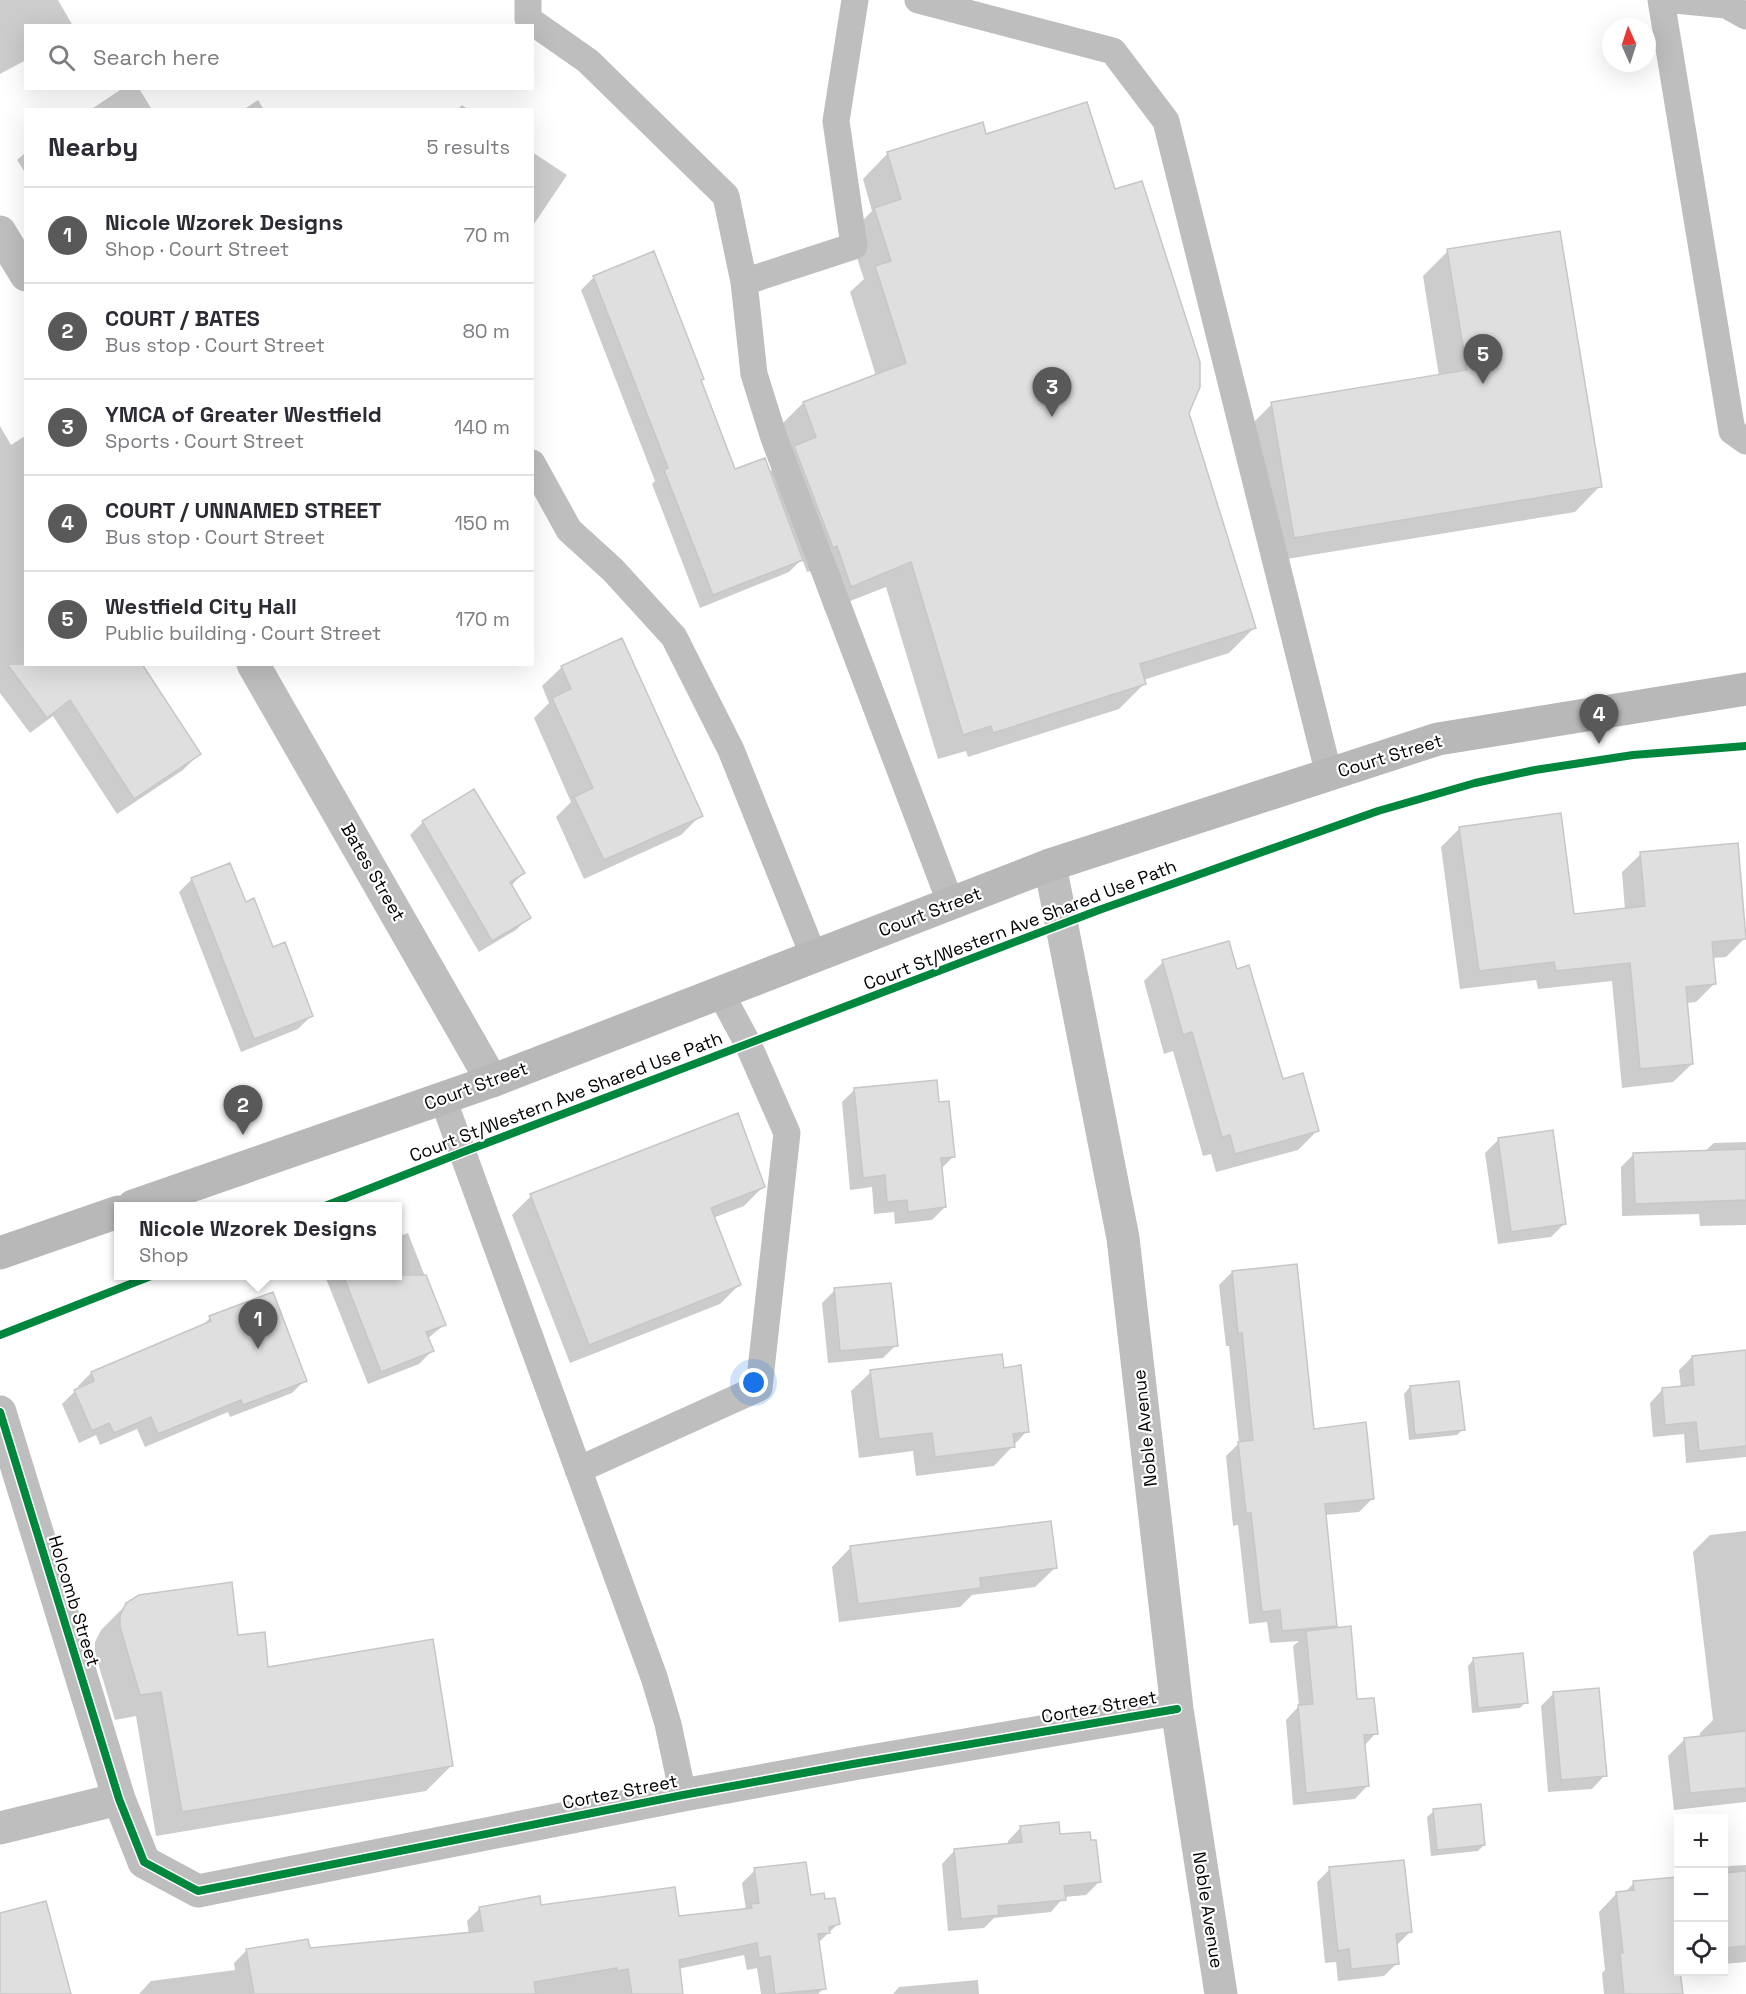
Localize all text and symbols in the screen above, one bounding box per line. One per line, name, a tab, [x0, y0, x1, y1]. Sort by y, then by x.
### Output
north arrow	[1602, 18, 1656, 72]
search box	[24, 24, 534, 90]
icon: search	[45, 41, 78, 74]
text: Search here	[93, 43, 220, 71]
text: Nearby	[48, 130, 138, 164]
text: 5 results	[426, 134, 510, 160]
text: Nicole Wzorek Designs	[105, 208, 343, 236]
text: 1	[63, 222, 72, 248]
text: 70 m	[464, 222, 510, 248]
text: Shop · Court Street	[105, 236, 289, 262]
text: COURT / BATES	[105, 304, 260, 332]
text: 2	[62, 318, 73, 344]
text: 80 m	[462, 318, 510, 344]
text: Bus stop · Court Street	[105, 332, 325, 358]
pin: 5	[1464, 334, 1502, 384]
pin: 3	[1032, 368, 1072, 417]
text: YMCA of Greater Westfield	[105, 400, 382, 428]
text: 3	[61, 414, 74, 440]
text: 140 m	[454, 414, 510, 440]
text: Sports · Court Street	[105, 428, 304, 454]
text: COURT / UNNAMED STREET	[105, 496, 382, 524]
text: 4	[61, 510, 74, 536]
text: 150 m	[455, 510, 510, 536]
text: Bus stop · Court Street	[105, 524, 325, 550]
text: Westfield City Hall	[105, 592, 297, 620]
text: 5	[62, 606, 74, 632]
text: 170 m	[455, 606, 510, 632]
text: Public building · Court Street	[105, 620, 381, 646]
pin: 4	[1580, 694, 1618, 744]
street label: Court Street	[1335, 729, 1445, 782]
street label: Bates Street	[336, 819, 411, 925]
street label: Court St/Western Ave Shared Use Path	[860, 854, 1180, 995]
street label: Court Street	[875, 881, 985, 942]
street label: Court St/Western Ave Shared Use Path	[406, 1026, 726, 1167]
street label: Court Street	[421, 1056, 531, 1115]
pin: 2	[224, 1086, 262, 1135]
popup	[114, 1202, 402, 1280]
text: Nicole Wzorek Designs	[139, 1214, 377, 1242]
text: Shop	[139, 1242, 189, 1268]
pin: 1	[238, 1300, 278, 1349]
your location	[739, 1368, 768, 1397]
street label: Noble Avenue	[1127, 1368, 1162, 1488]
street label: Holcomb Street	[44, 1532, 105, 1669]
street label: Cortez Street	[1039, 1685, 1158, 1728]
street label: Cortez Street	[560, 1769, 679, 1814]
map controls	[1674, 1814, 1728, 1976]
button: +	[1674, 1814, 1728, 1868]
street label: Noble Avenue	[1188, 1850, 1229, 1970]
button: −	[1674, 1868, 1728, 1922]
button: locate	[1674, 1922, 1728, 1976]

